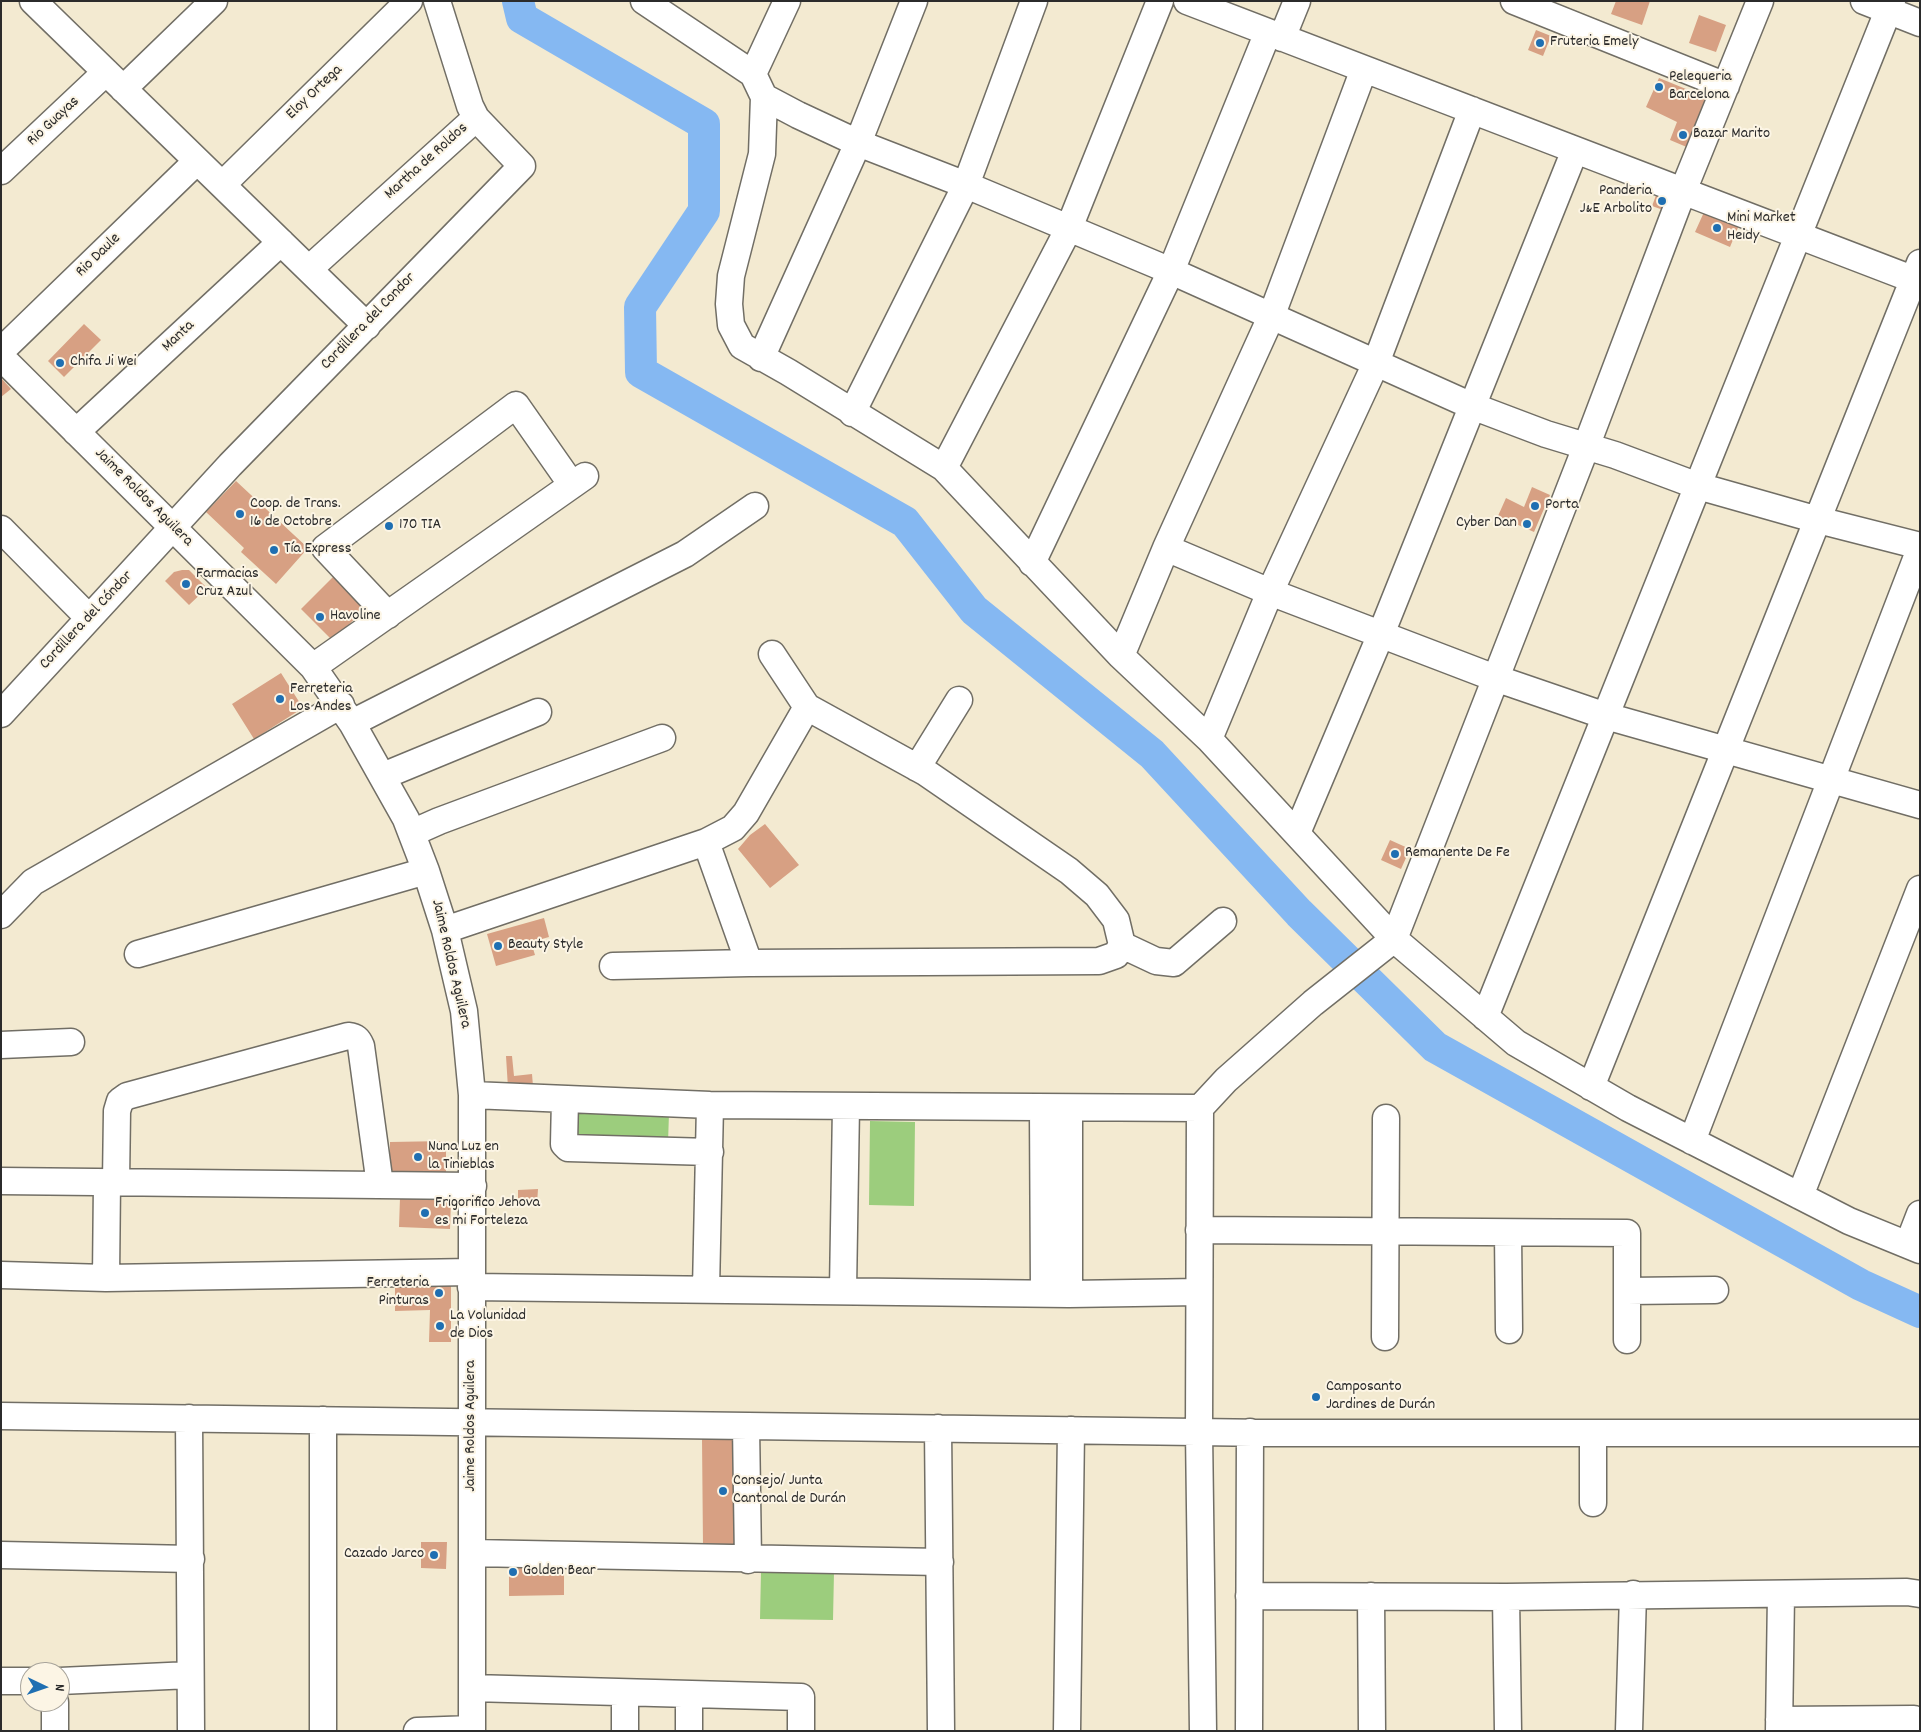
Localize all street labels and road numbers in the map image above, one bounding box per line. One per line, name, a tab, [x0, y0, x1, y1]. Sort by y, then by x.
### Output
street label: Eloy Ortega	[283, 61, 347, 125]
street label: Rio Guayas	[24, 93, 84, 151]
street label: Martha de Roldos	[381, 120, 473, 204]
street label: Rio Daule	[73, 230, 125, 282]
street label: Cordillera del Condor	[318, 269, 420, 375]
street label: Manta	[159, 317, 199, 357]
street label: Jaime Roldos Aguilera	[90, 445, 196, 551]
street label: Cordillera del Cóndor	[36, 568, 138, 674]
street label: Jaime Roldos Aguilera	[426, 898, 474, 1030]
street label: Jaime Roldos Aguilera	[462, 1360, 482, 1492]

